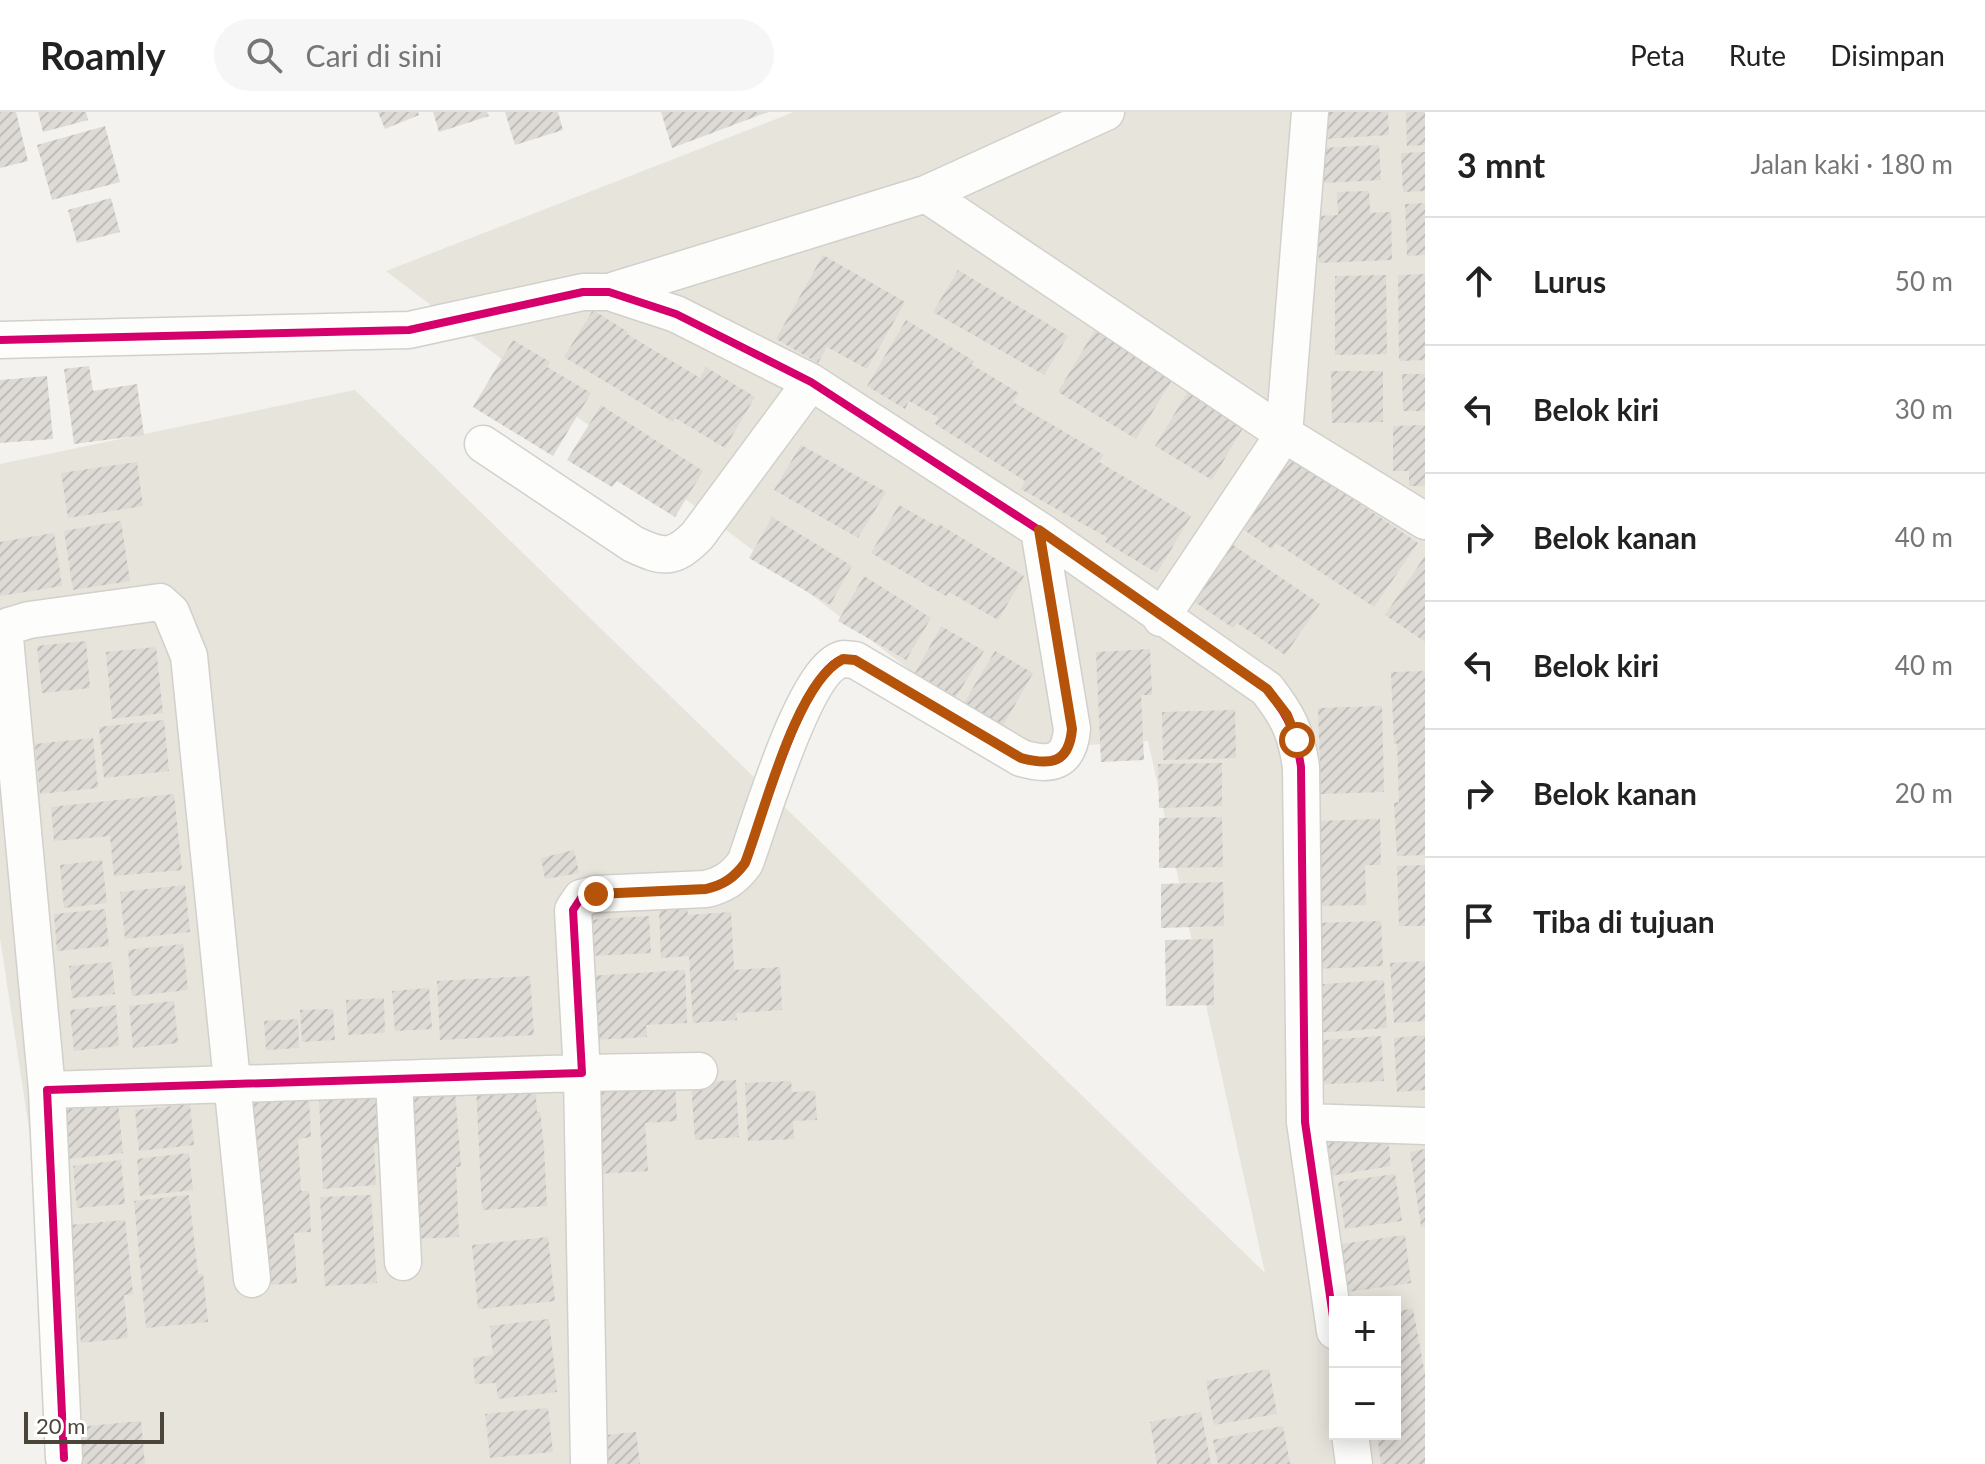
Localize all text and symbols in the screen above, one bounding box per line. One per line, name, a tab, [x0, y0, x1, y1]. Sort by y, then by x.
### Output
search box	[214, 19, 774, 91]
text: Roamly	[40, 32, 166, 78]
icon: search	[242, 33, 286, 77]
text: Cari di sini	[306, 37, 442, 73]
text: Peta	[1630, 38, 1685, 72]
text: Rute	[1729, 38, 1786, 72]
text: Disimpan	[1830, 38, 1945, 72]
text: 3 mnt	[1457, 144, 1545, 185]
text: Jalan kaki · 180 m	[1750, 148, 1953, 180]
icon: ahead	[1457, 259, 1501, 303]
text: Lurus	[1533, 263, 1606, 299]
text: 50 m	[1895, 265, 1953, 297]
icon: left	[1457, 387, 1501, 431]
text: Belok kiri	[1533, 391, 1659, 427]
text: 30 m	[1895, 393, 1953, 425]
icon: right	[1457, 515, 1501, 559]
text: Belok kanan	[1533, 519, 1697, 555]
text: 40 m	[1895, 521, 1953, 553]
icon: left	[1457, 643, 1501, 687]
text: Belok kiri	[1533, 647, 1659, 683]
text: 40 m	[1895, 649, 1953, 681]
route start	[1279, 722, 1315, 758]
icon: right	[1457, 771, 1501, 815]
text: Belok kanan	[1533, 775, 1697, 811]
text: 20 m	[1895, 777, 1953, 809]
route end	[578, 876, 614, 912]
icon: arrive	[1457, 899, 1501, 943]
text: Tiba di tujuan	[1533, 903, 1715, 939]
map controls	[1329, 1296, 1401, 1440]
button: +	[1329, 1296, 1401, 1368]
button: −	[1329, 1368, 1401, 1440]
scale bar	[24, 1408, 164, 1444]
text: 20 m	[36, 1412, 85, 1439]

